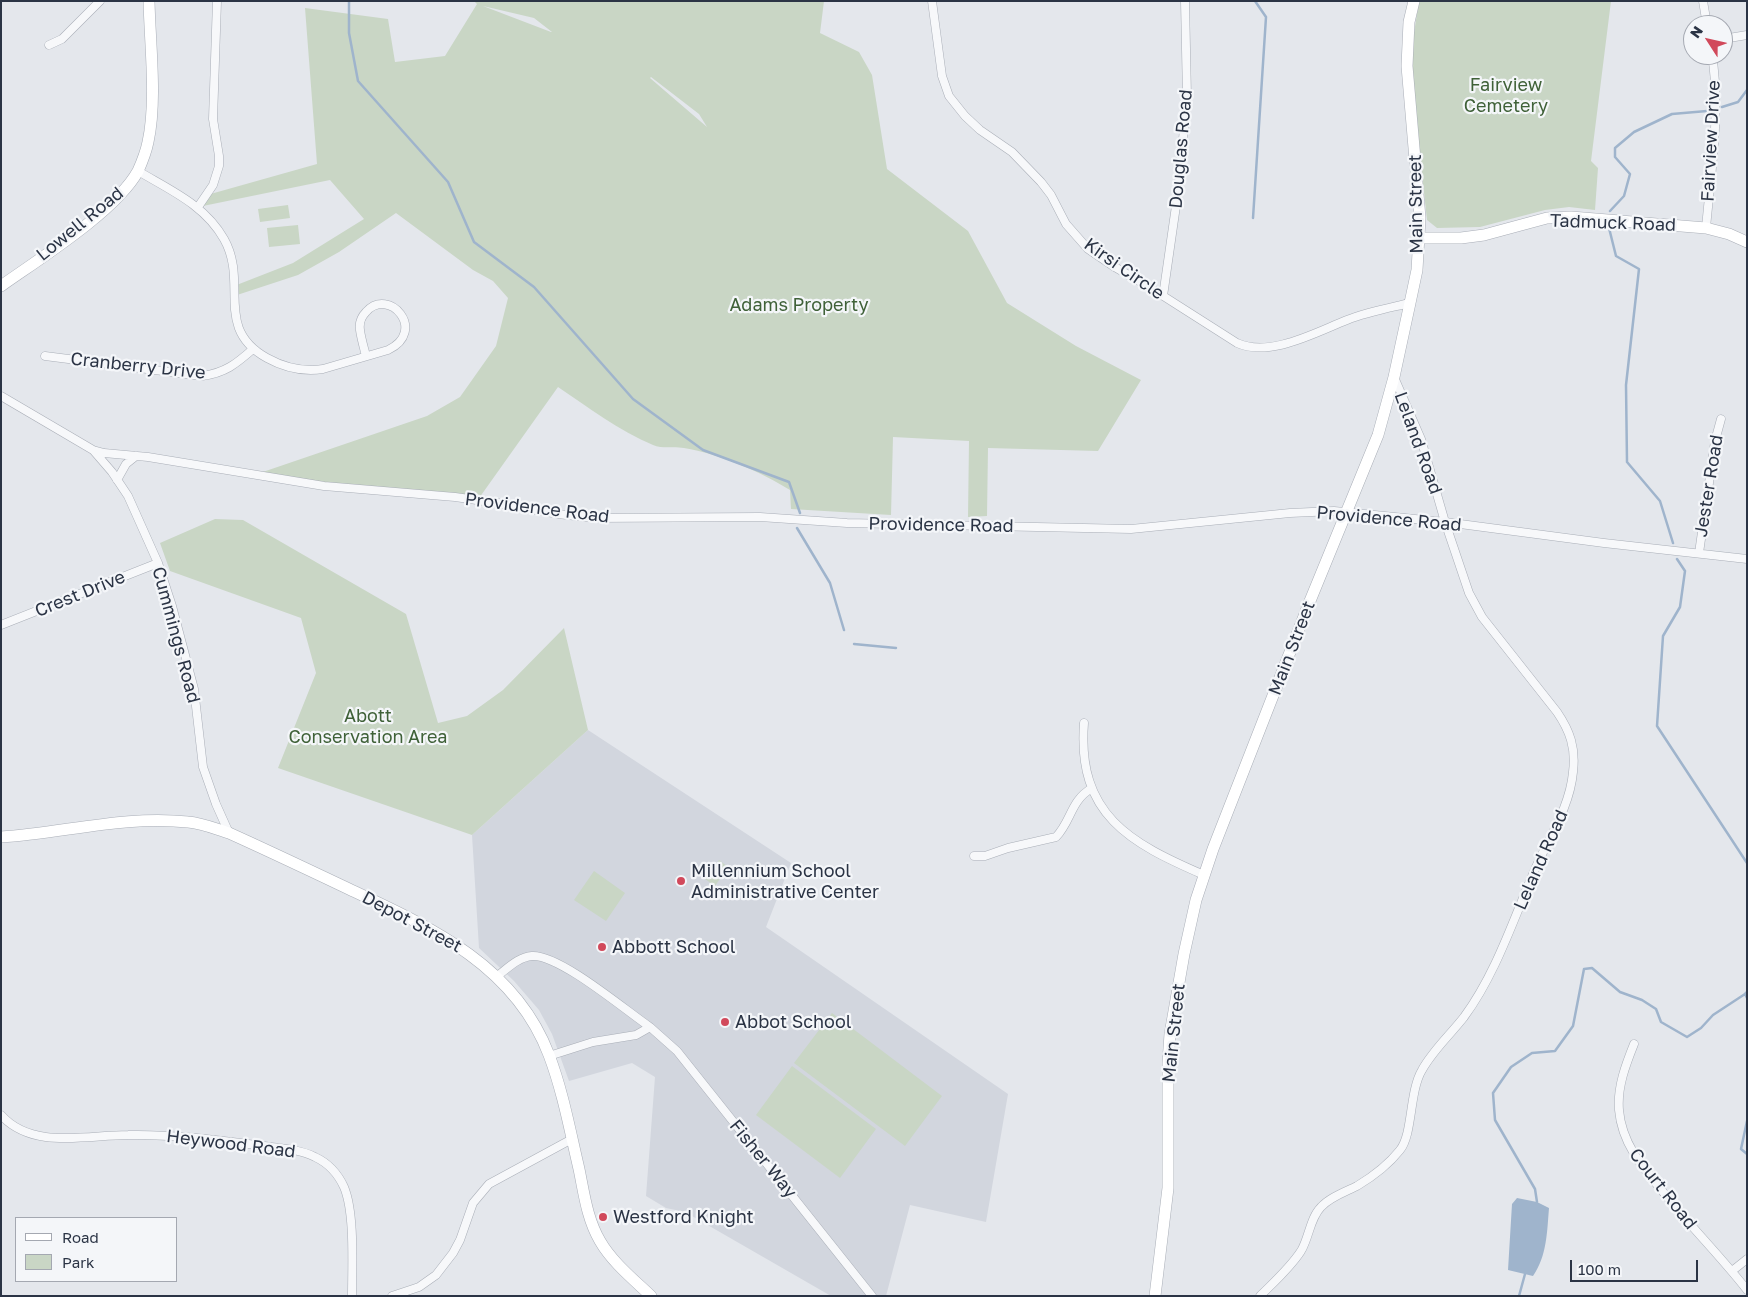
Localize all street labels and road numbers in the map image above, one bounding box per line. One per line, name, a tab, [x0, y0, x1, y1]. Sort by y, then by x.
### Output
street label: Fairview Drive	[1697, 80, 1725, 202]
street label: Douglas Road	[1165, 89, 1197, 209]
street label: Main Street	[1404, 154, 1428, 254]
street label: Lowell Road	[32, 182, 128, 266]
street label: Tadmuck Road	[1550, 210, 1676, 236]
street label: Kirsi Circle	[1080, 234, 1168, 304]
street label: Cranberry Drive	[69, 348, 207, 384]
street label: Leland Road	[1390, 389, 1446, 497]
street label: Jester Road	[1690, 433, 1728, 539]
street label: Providence Road	[464, 488, 610, 528]
street label: Providence Road	[1316, 502, 1462, 536]
street label: Providence Road	[868, 513, 1014, 537]
street label: Cummings Road	[147, 565, 205, 705]
street label: Crest Drive	[32, 566, 128, 622]
street label: Main Street	[1264, 598, 1320, 698]
street label: Leland Road	[1509, 807, 1573, 913]
street label: Depot Street	[358, 887, 466, 957]
street label: Main Street	[1158, 982, 1190, 1084]
street label: Fisher Way	[725, 1115, 801, 1203]
street label: Heywood Road	[165, 1125, 297, 1163]
street label: Court Road	[1625, 1144, 1701, 1234]

